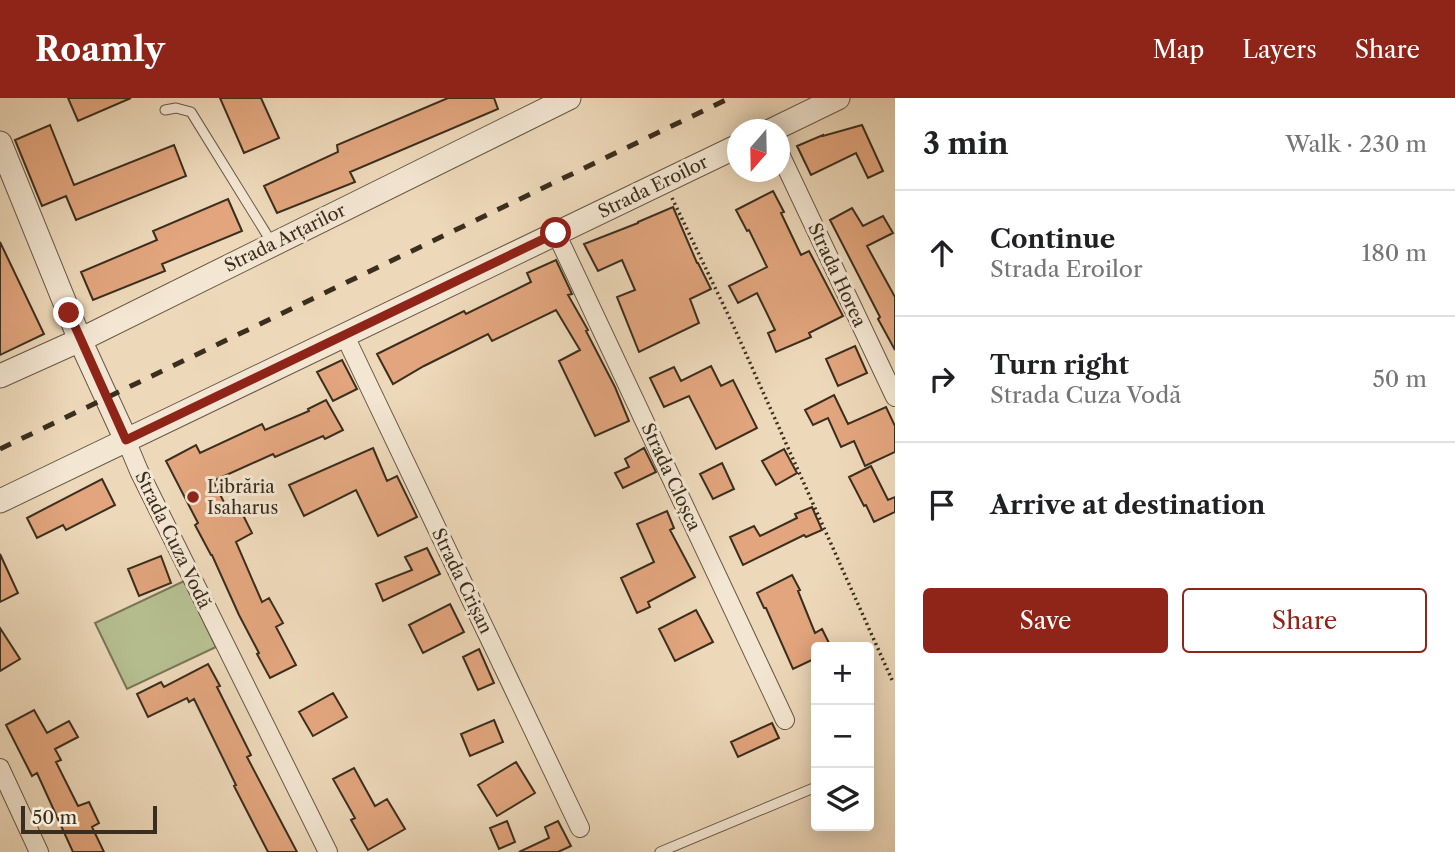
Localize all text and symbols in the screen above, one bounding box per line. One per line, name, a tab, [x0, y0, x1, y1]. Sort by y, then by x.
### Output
text: Roamly	[35, 29, 165, 70]
text: Map	[1153, 35, 1204, 64]
text: Layers	[1242, 35, 1317, 64]
text: Share	[1355, 35, 1420, 64]
north arrow	[727, 119, 790, 182]
text: 3 min	[923, 125, 1009, 162]
text: Walk · 230 m	[1285, 130, 1427, 158]
street label: Strada Eroilor	[595, 151, 712, 223]
street label: Strada Arțarilor	[221, 199, 350, 277]
route start	[540, 217, 571, 248]
street label: Strada Horea	[803, 220, 871, 331]
text: Continue	[990, 223, 1115, 255]
icon: ahead	[923, 234, 961, 272]
text: 180 m	[1362, 239, 1427, 267]
text: Strada Eroilor	[990, 255, 1143, 283]
route end	[53, 297, 84, 328]
text: Turn right	[990, 349, 1129, 381]
icon: right	[923, 360, 961, 398]
text: 50 m	[1372, 365, 1427, 393]
text: Strada Cuza Vodă	[990, 381, 1181, 409]
street label: Strada Cloșca	[636, 420, 706, 535]
street label: Strada Cuza Vodă	[130, 468, 216, 613]
place label: Librăria Isaharus	[207, 476, 278, 519]
icon: arrive	[923, 486, 961, 524]
marker: Librăria Isaharus	[185, 489, 201, 505]
text: Arrive at destination	[990, 489, 1265, 521]
street label: Strada Crișan	[427, 525, 497, 637]
button: Save	[923, 588, 1168, 653]
button: Share	[1182, 588, 1427, 653]
map controls	[811, 642, 874, 831]
button: +	[811, 642, 874, 705]
button: −	[811, 705, 874, 768]
button: layers	[811, 768, 874, 831]
scale bar	[21, 803, 158, 835]
text: 50 m	[32, 806, 77, 829]

